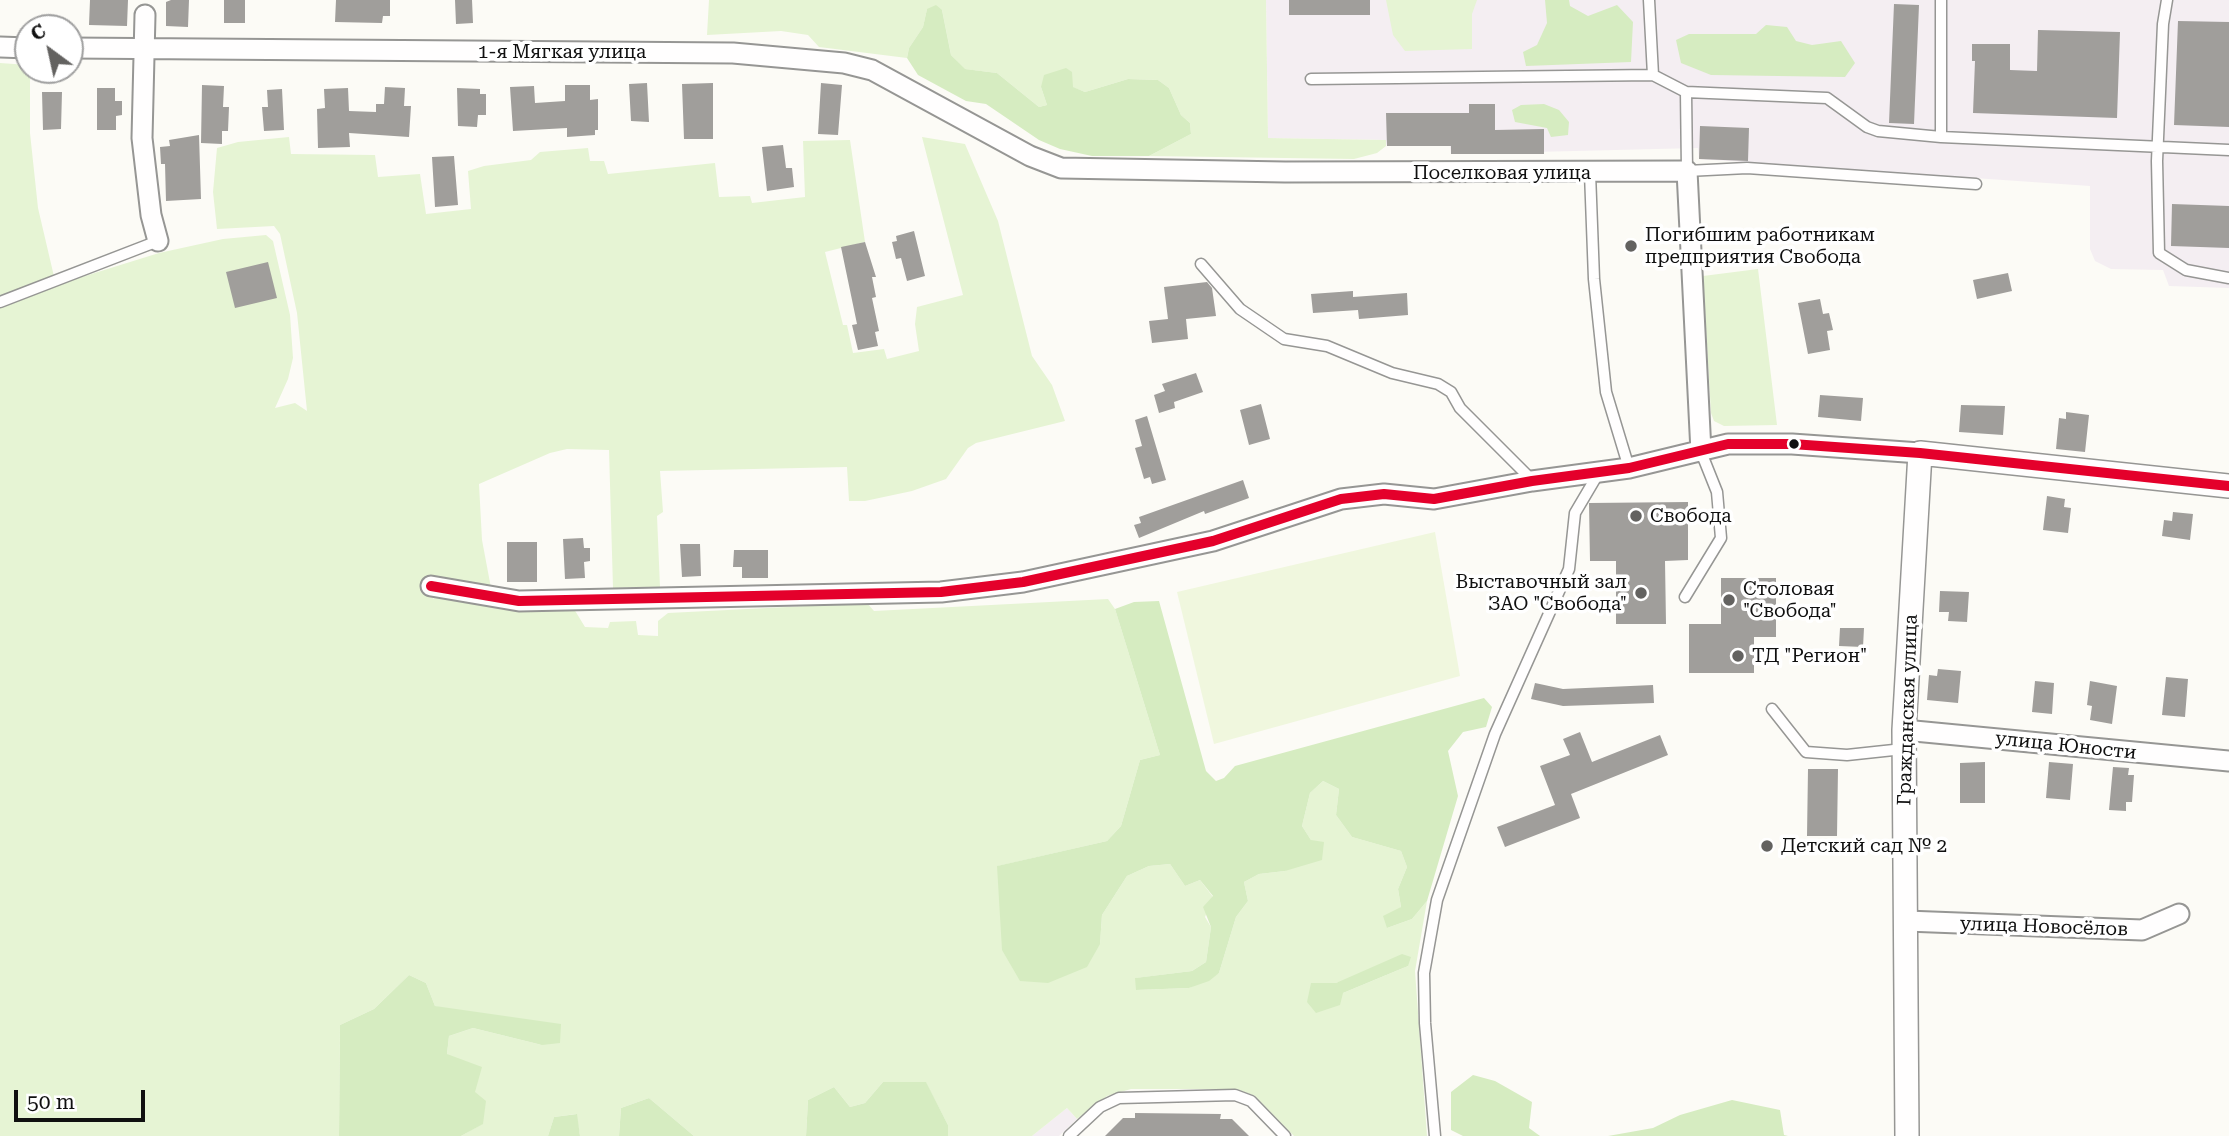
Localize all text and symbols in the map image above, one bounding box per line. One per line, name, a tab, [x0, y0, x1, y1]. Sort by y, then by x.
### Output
north arrow	[14, 14, 84, 84]
text: С	[27, 19, 50, 46]
street label: 1-я Мягкая улица	[478, 41, 646, 63]
street label: Поселковая улица	[1413, 162, 1591, 184]
place label: Погибшим работникам предприятия Свобода	[1645, 224, 1875, 268]
marker: Погибшим работникам предприятия Свобода	[1623, 238, 1639, 254]
unlabelled marker	[1787, 437, 1801, 451]
place label: Свобода	[1650, 505, 1732, 527]
marker: Свобода	[1628, 508, 1644, 524]
place label: Выставочный зал ЗАО "Свобода"	[1455, 571, 1627, 615]
place label: Столовая "Свобода"	[1743, 578, 1837, 622]
marker: Выставочный зал ЗАО "Свобода"	[1633, 585, 1649, 601]
marker: Столовая "Свобода"	[1721, 592, 1737, 608]
street label: Гражданская улица	[1893, 614, 1923, 806]
place label: ТД "Регион"	[1752, 645, 1867, 667]
marker: ТД "Регион"	[1730, 648, 1746, 664]
street label: улица Юности	[1994, 727, 2138, 765]
place label: Детский сад № 2	[1781, 835, 1947, 857]
marker: Детский сад № 2	[1759, 838, 1775, 854]
street label: улица Новосёлов	[1960, 913, 2128, 941]
scale bar	[18, 1076, 149, 1120]
text: 50 m	[27, 1090, 75, 1114]

